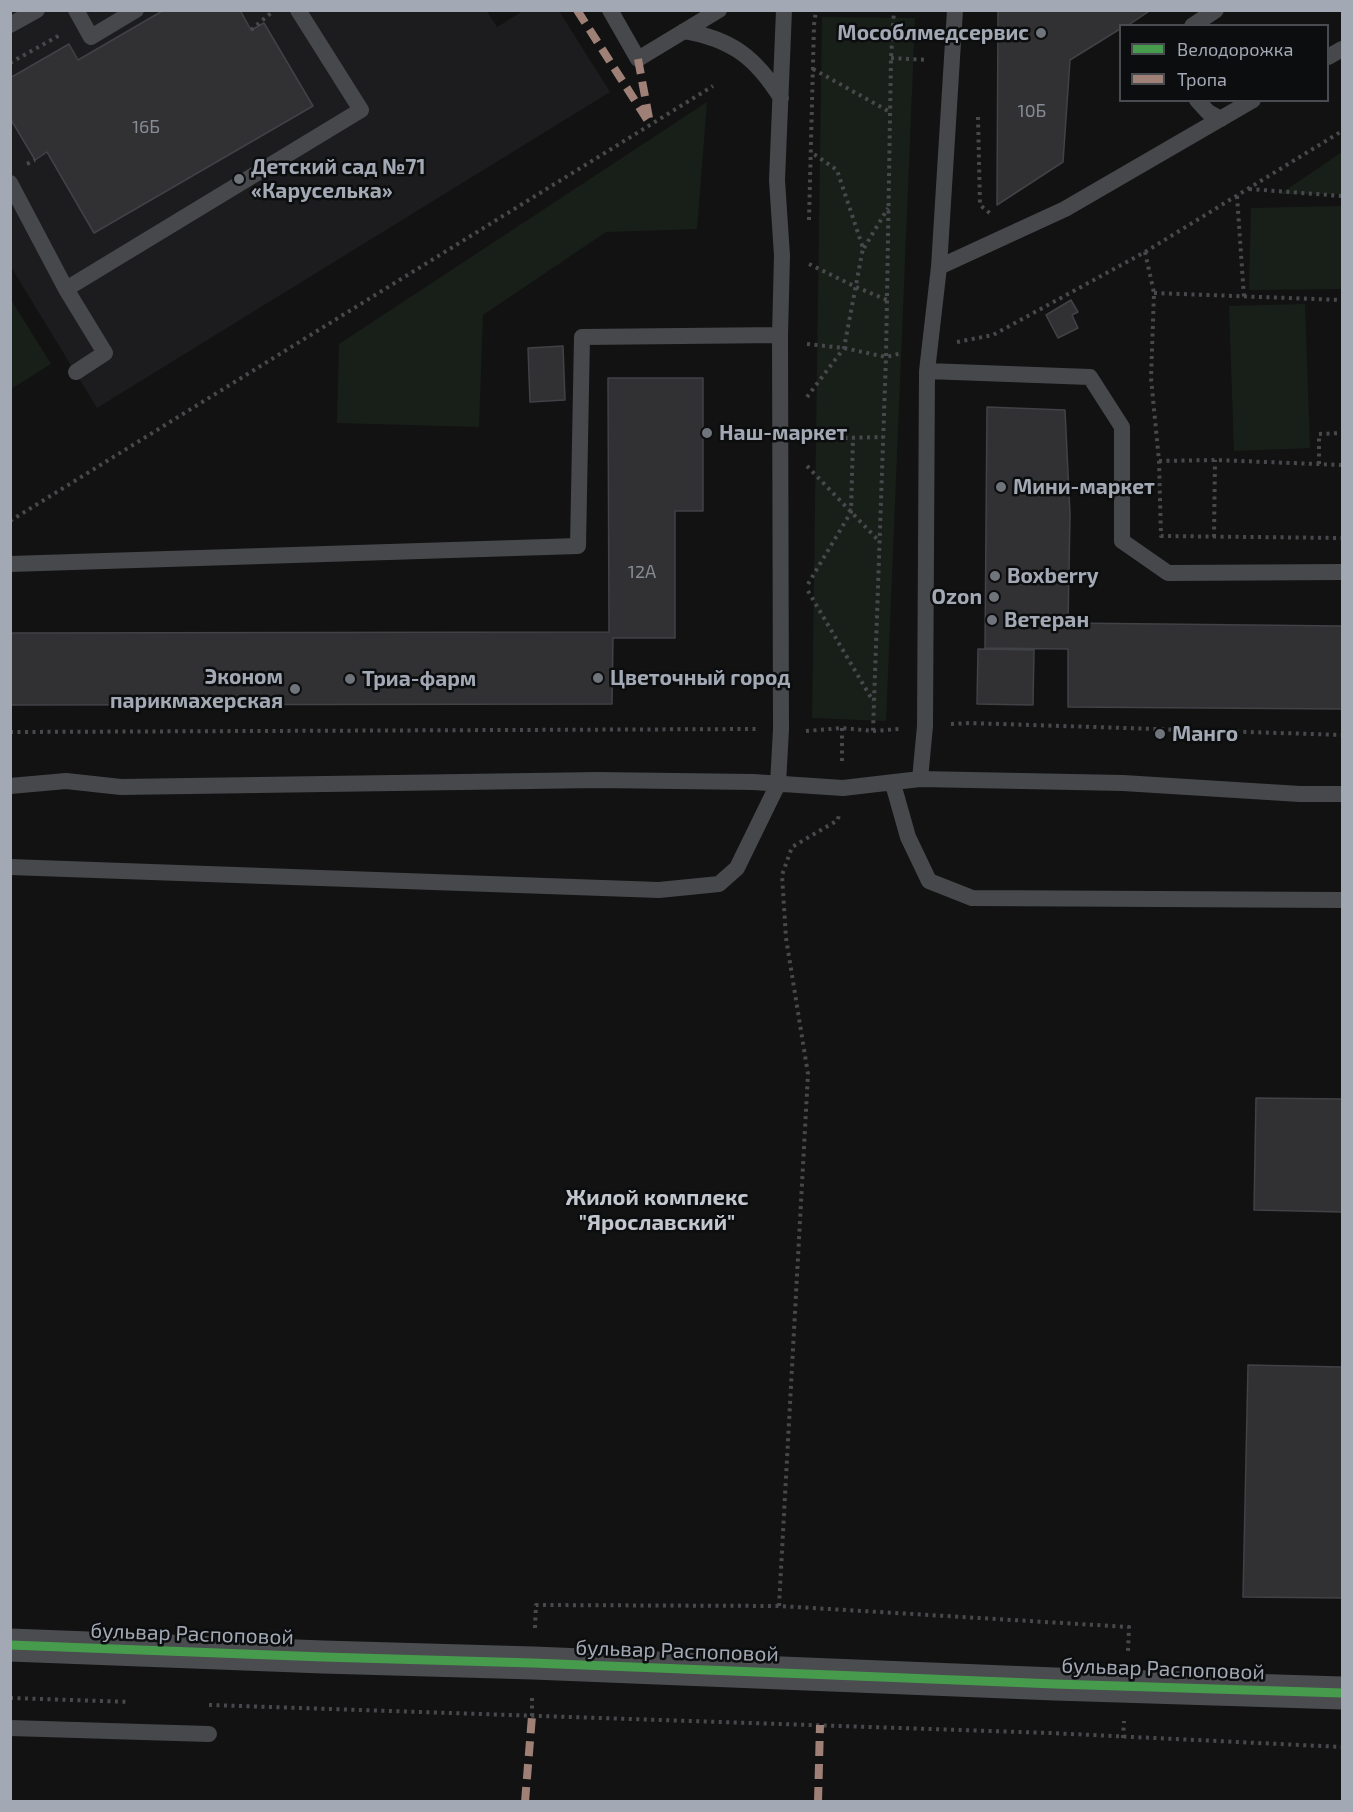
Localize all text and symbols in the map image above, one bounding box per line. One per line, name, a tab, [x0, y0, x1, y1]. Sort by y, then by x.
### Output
place label: Мособлмедсервис	[837, 20, 1029, 46]
legend	[1119, 24, 1329, 102]
marker: Мособлмедсервис	[1034, 26, 1048, 40]
text: Велодорожка	[1177, 38, 1293, 60]
text: Тропа	[1177, 68, 1227, 90]
house number: 10Б	[1018, 100, 1046, 122]
house number: 16Б	[132, 116, 160, 138]
place label: Детский сад №71 «Каруселька»	[251, 154, 426, 204]
marker: Детский сад №71 «Каруселька»	[232, 172, 246, 186]
place label: Наш-маркет	[719, 420, 847, 446]
marker: Наш-маркет	[700, 426, 714, 440]
place label: Мини-маркет	[1013, 474, 1155, 500]
marker: Мини-маркет	[994, 480, 1008, 494]
house number: 12А	[628, 561, 656, 583]
place label: Boxberry	[1007, 563, 1099, 589]
marker: Boxberry	[988, 569, 1002, 583]
place label: Ozon	[932, 584, 982, 610]
marker: Ozon	[987, 590, 1001, 604]
place label: Ветеран	[1004, 607, 1089, 633]
marker: Ветеран	[985, 613, 999, 627]
place label: Эконом парикмахерская	[110, 664, 283, 714]
place label: Цветочный город	[610, 665, 790, 691]
place label: Триа-фарм	[362, 666, 476, 692]
marker: Цветочный город	[591, 671, 605, 685]
marker: Триа-фарм	[343, 672, 357, 686]
marker: Эконом парикмахерская	[288, 682, 302, 696]
place label: Манго	[1172, 721, 1238, 747]
marker: Манго	[1153, 727, 1167, 741]
district label: Жилой комплекс "Ярославский"	[566, 1185, 748, 1236]
street label: бульвар Распоповой	[90, 1618, 294, 1650]
street label: бульвар Распоповой	[575, 1635, 779, 1667]
street label: бульвар Распоповой	[1061, 1653, 1265, 1685]

